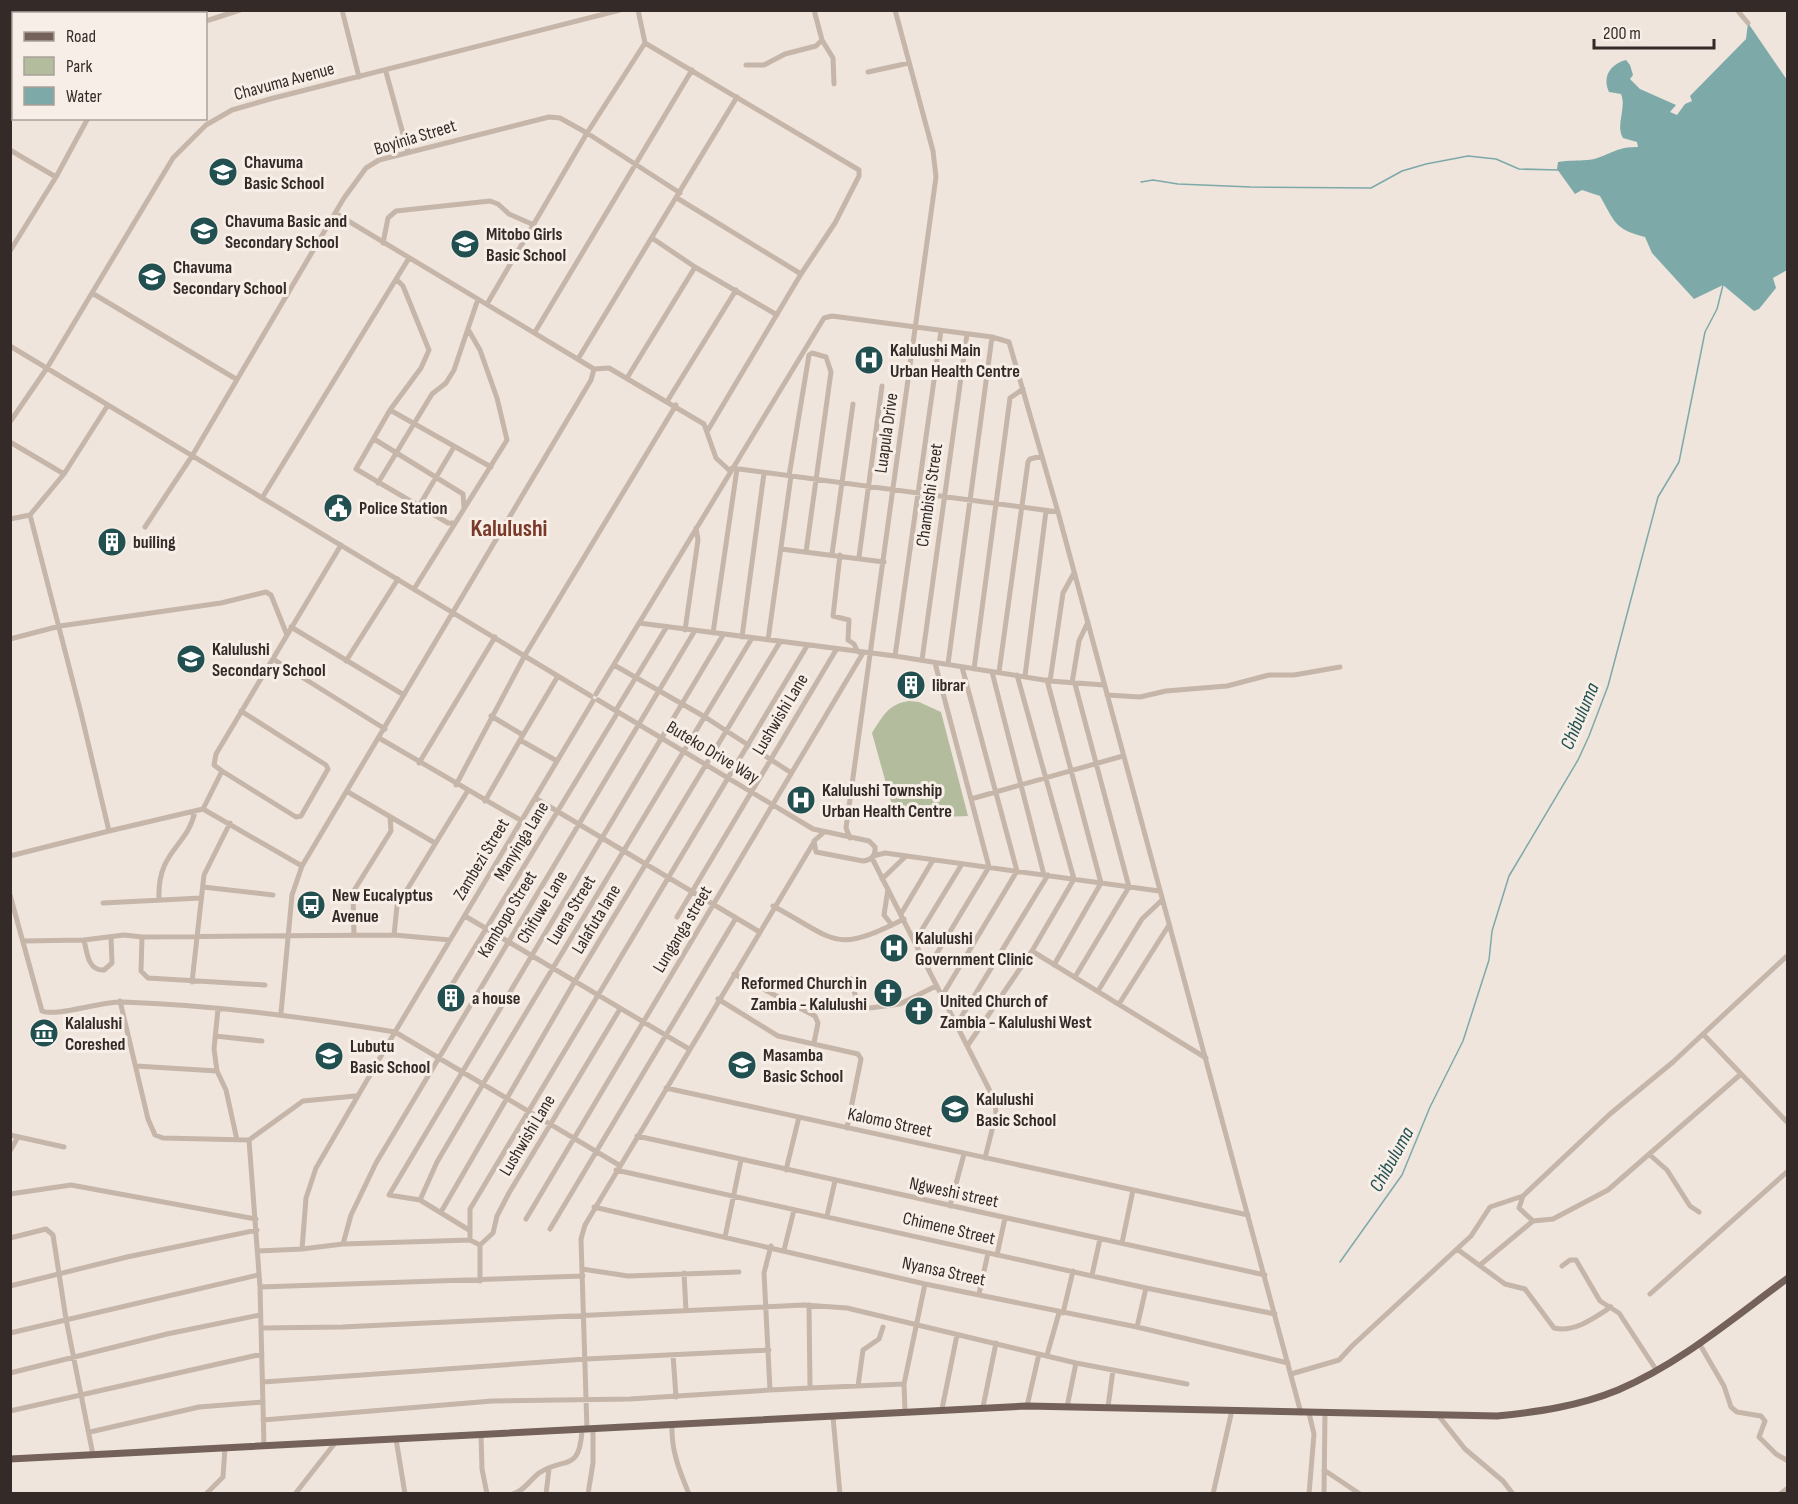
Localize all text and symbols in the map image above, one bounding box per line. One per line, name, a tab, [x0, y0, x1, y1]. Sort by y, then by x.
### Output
legend	[12, 12, 207, 120]
scale bar	[1594, 12, 1714, 50]
text: 200 m	[1603, 23, 1641, 44]
text: Road	[66, 26, 96, 47]
text: Park	[66, 56, 92, 77]
street label: Chavuma Avenue	[232, 58, 337, 105]
text: Water	[66, 86, 102, 107]
street label: Boyinia Street	[372, 115, 459, 160]
place label: Chavuma Basic School	[244, 152, 324, 194]
school or university icon: Chavuma Basic School	[207, 156, 239, 188]
place label: Chavuma Basic and Secondary School	[225, 211, 347, 253]
school or university icon: Chavuma Basic and Secondary School	[188, 215, 220, 247]
place label: Mitobo Girls Basic School	[486, 224, 566, 266]
school or university icon: Mitobo Girls Basic School	[449, 228, 481, 260]
place label: Chavuma Secondary School	[173, 257, 287, 299]
school or university icon: Chavuma Secondary School	[136, 261, 168, 293]
place label: Kalulushi Main Urban Health Centre	[890, 340, 1020, 382]
hospital icon: Kalulushi Main Urban Health Centre	[853, 344, 885, 376]
street label: Luapula Drive	[870, 392, 903, 474]
street label: Chambishi Street	[912, 442, 947, 548]
public building icon: Police Station	[322, 492, 354, 524]
place label: Police Station	[359, 498, 447, 519]
district label: Kalulushi	[471, 514, 548, 543]
building icon: builing	[96, 526, 128, 558]
place label: builing	[133, 532, 176, 553]
place label: Kalulushi Secondary School	[212, 639, 326, 681]
school or university icon: Kalulushi Secondary School	[175, 643, 207, 675]
building icon: librar	[895, 669, 927, 701]
street label: Lushwishi Lane	[748, 670, 813, 759]
place label: librar	[932, 675, 966, 696]
water label: Chibuluma	[1555, 679, 1605, 753]
street label: Buteko Drive Way	[663, 717, 763, 788]
place label: Kalulushi Township Urban Health Centre	[822, 780, 952, 822]
hospital icon: Kalulushi Township Urban Health Centre	[785, 784, 817, 816]
street label: Manyinga Lane	[490, 798, 553, 885]
street label: Zambezi Street	[449, 814, 514, 904]
street label: Kambopo Street	[473, 867, 542, 961]
street label: Chifuwe Lane	[513, 867, 572, 947]
street label: Luena Street	[543, 871, 600, 949]
street label: Lalafuta lane	[568, 881, 625, 958]
street label: Lunganga street	[648, 882, 717, 976]
place label: New Eucalyptus Avenue	[331, 885, 433, 927]
bus stop icon: New Eucalyptus Avenue	[295, 889, 327, 921]
place label: Kalulushi Government Clinic	[915, 928, 1033, 970]
hospital icon: Kalulushi Government Clinic	[878, 932, 910, 964]
place label: Reformed Church in Zambia - Kalulushi	[741, 973, 867, 1015]
church icon: Reformed Church in Zambia - Kalulushi	[872, 977, 904, 1009]
building icon: a house	[435, 982, 467, 1014]
place label: a house	[472, 988, 521, 1009]
place label: United Church of Zambia - Kalulushi West	[940, 991, 1092, 1033]
church icon: United Church of Zambia - Kalulushi West	[903, 995, 935, 1027]
place label: Kalalushi Coreshed	[65, 1013, 126, 1055]
museum icon: Kalalushi Coreshed	[28, 1017, 60, 1049]
place label: Lubutu Basic School	[350, 1036, 430, 1078]
school or university icon: Lubutu Basic School	[313, 1040, 345, 1072]
place label: Masamba Basic School	[763, 1045, 843, 1087]
school or university icon: Masamba Basic School	[726, 1049, 758, 1081]
place label: Kalulushi Basic School	[976, 1089, 1056, 1131]
street label: Lushwishi Lane	[495, 1091, 560, 1180]
school or university icon: Kalulushi Basic School	[939, 1093, 971, 1125]
street label: Kalomo Street	[846, 1103, 934, 1142]
water label: Chibuluma	[1364, 1123, 1419, 1196]
street label: Ngweshi street	[907, 1173, 1001, 1212]
street label: Chimene Street	[901, 1208, 998, 1249]
street label: Nyansa Street	[900, 1252, 988, 1291]

